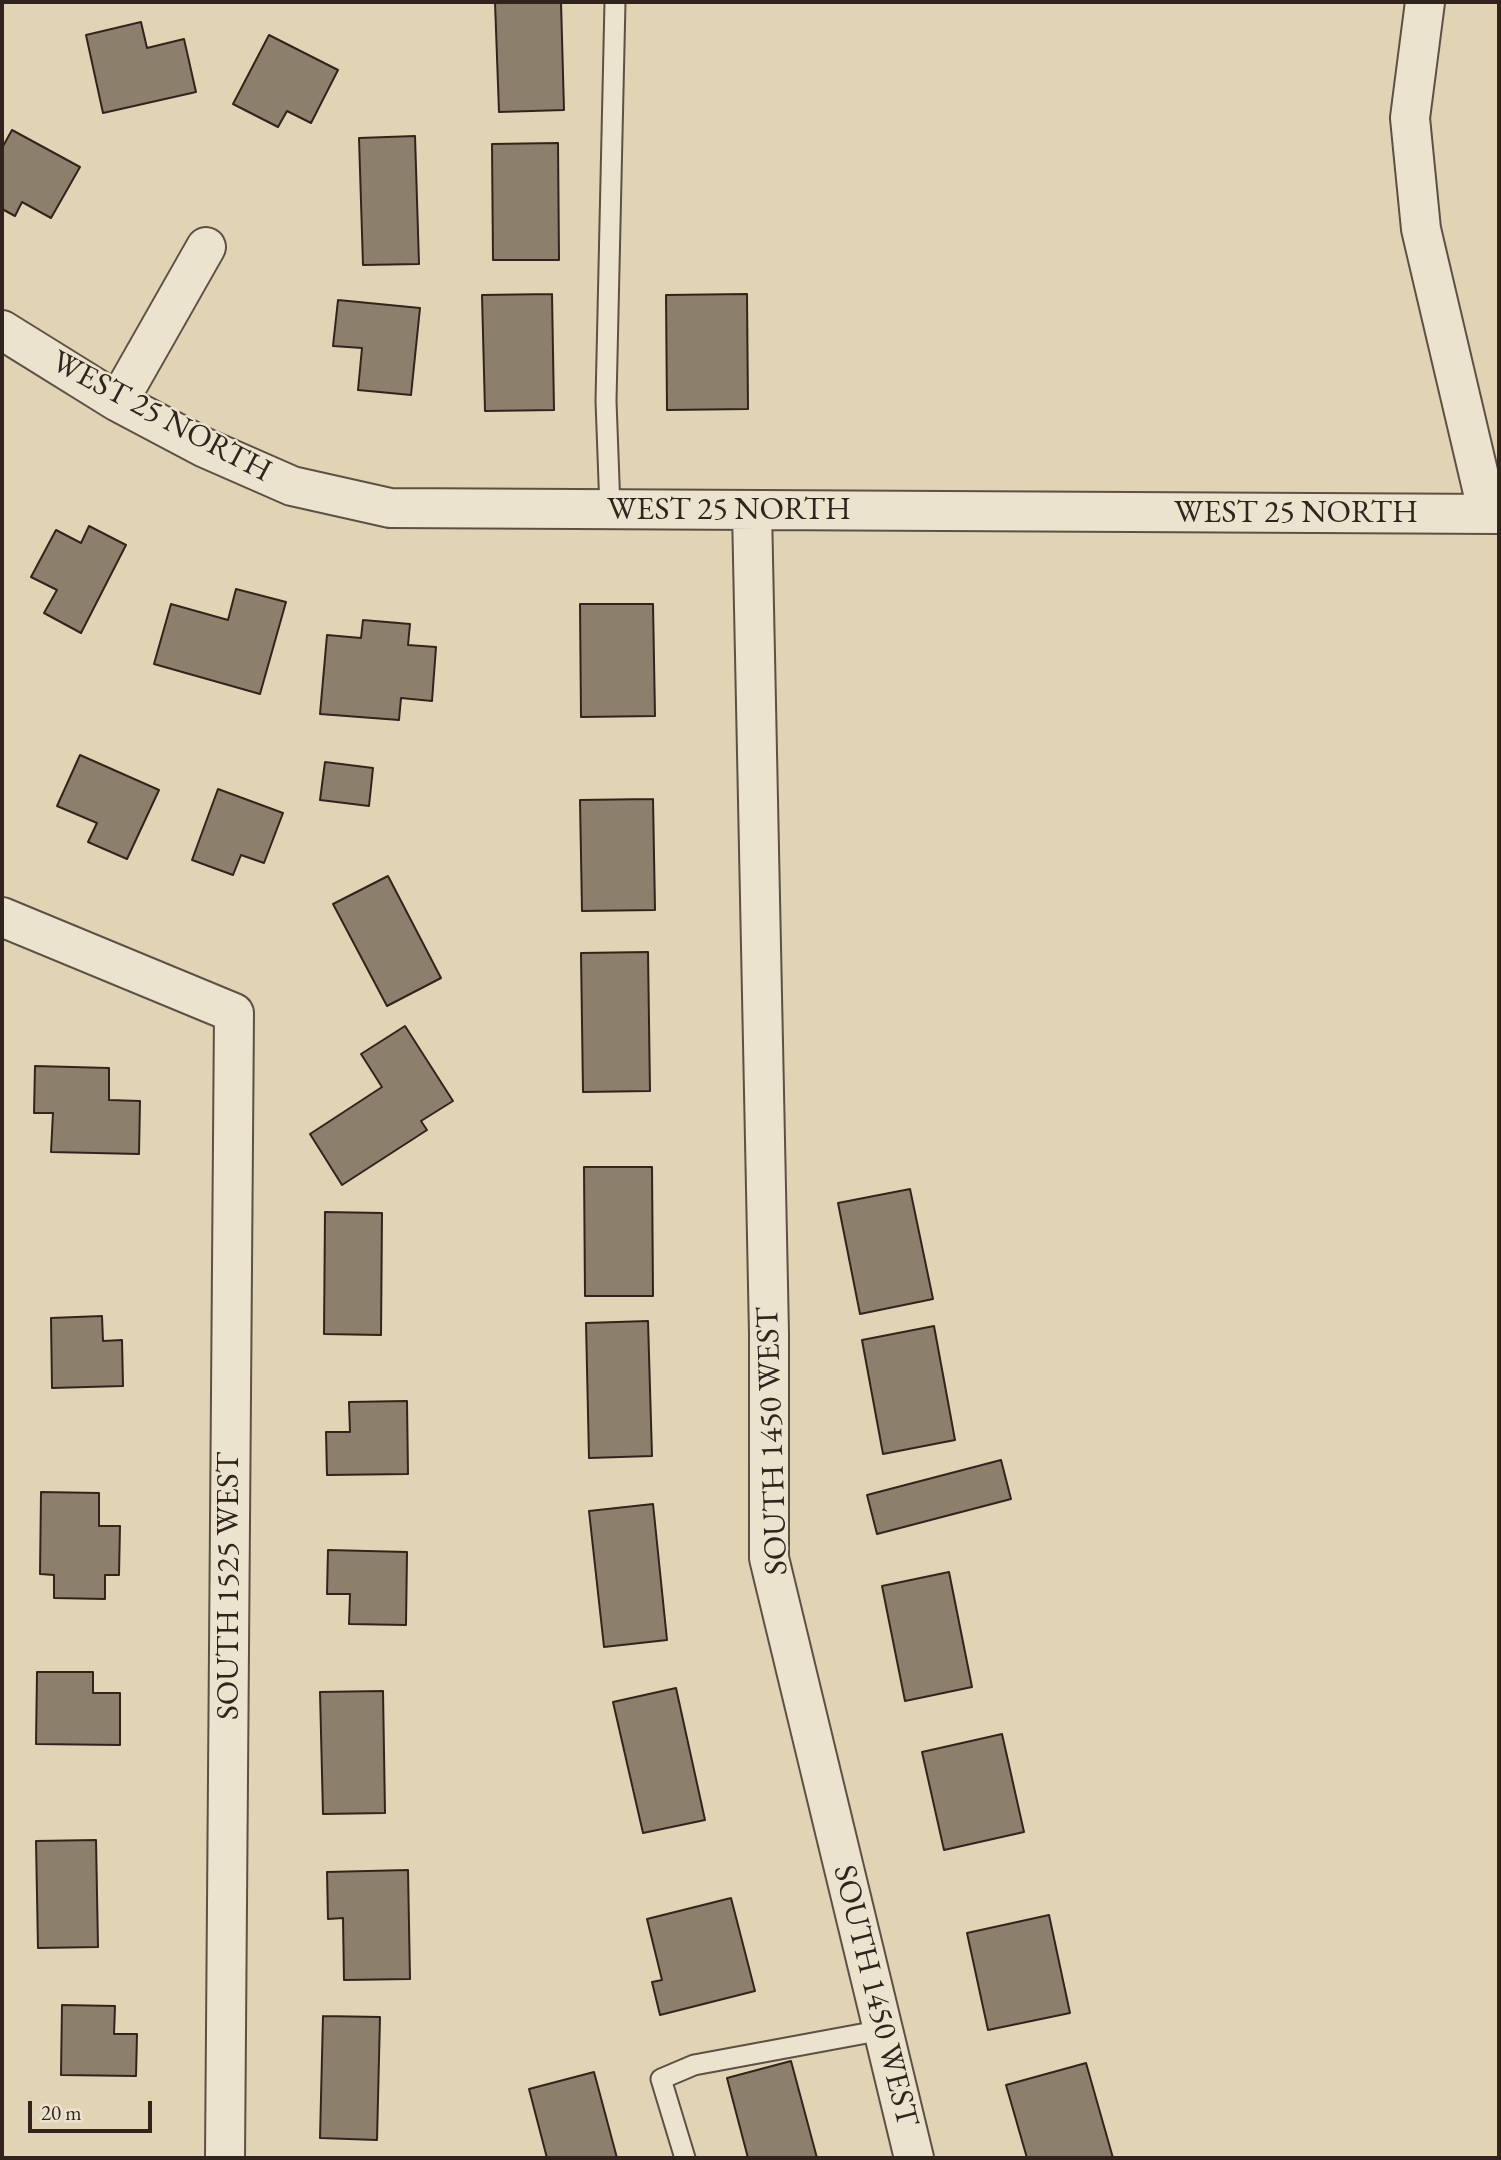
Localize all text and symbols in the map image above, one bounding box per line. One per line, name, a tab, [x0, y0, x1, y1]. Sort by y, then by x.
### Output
street label: WEST 25 NORTH	[44, 343, 278, 491]
street label: WEST 25 NORTH	[607, 491, 851, 529]
street label: WEST 25 NORTH	[1174, 494, 1418, 532]
street label: SOUTH 1450 WEST	[749, 1306, 797, 1576]
street label: SOUTH 1525 WEST	[210, 1452, 248, 1720]
street label: SOUTH 1450 WEST	[824, 1861, 926, 2131]
scale bar	[32, 2086, 156, 2130]
text: 20 m	[41, 2099, 82, 2126]

